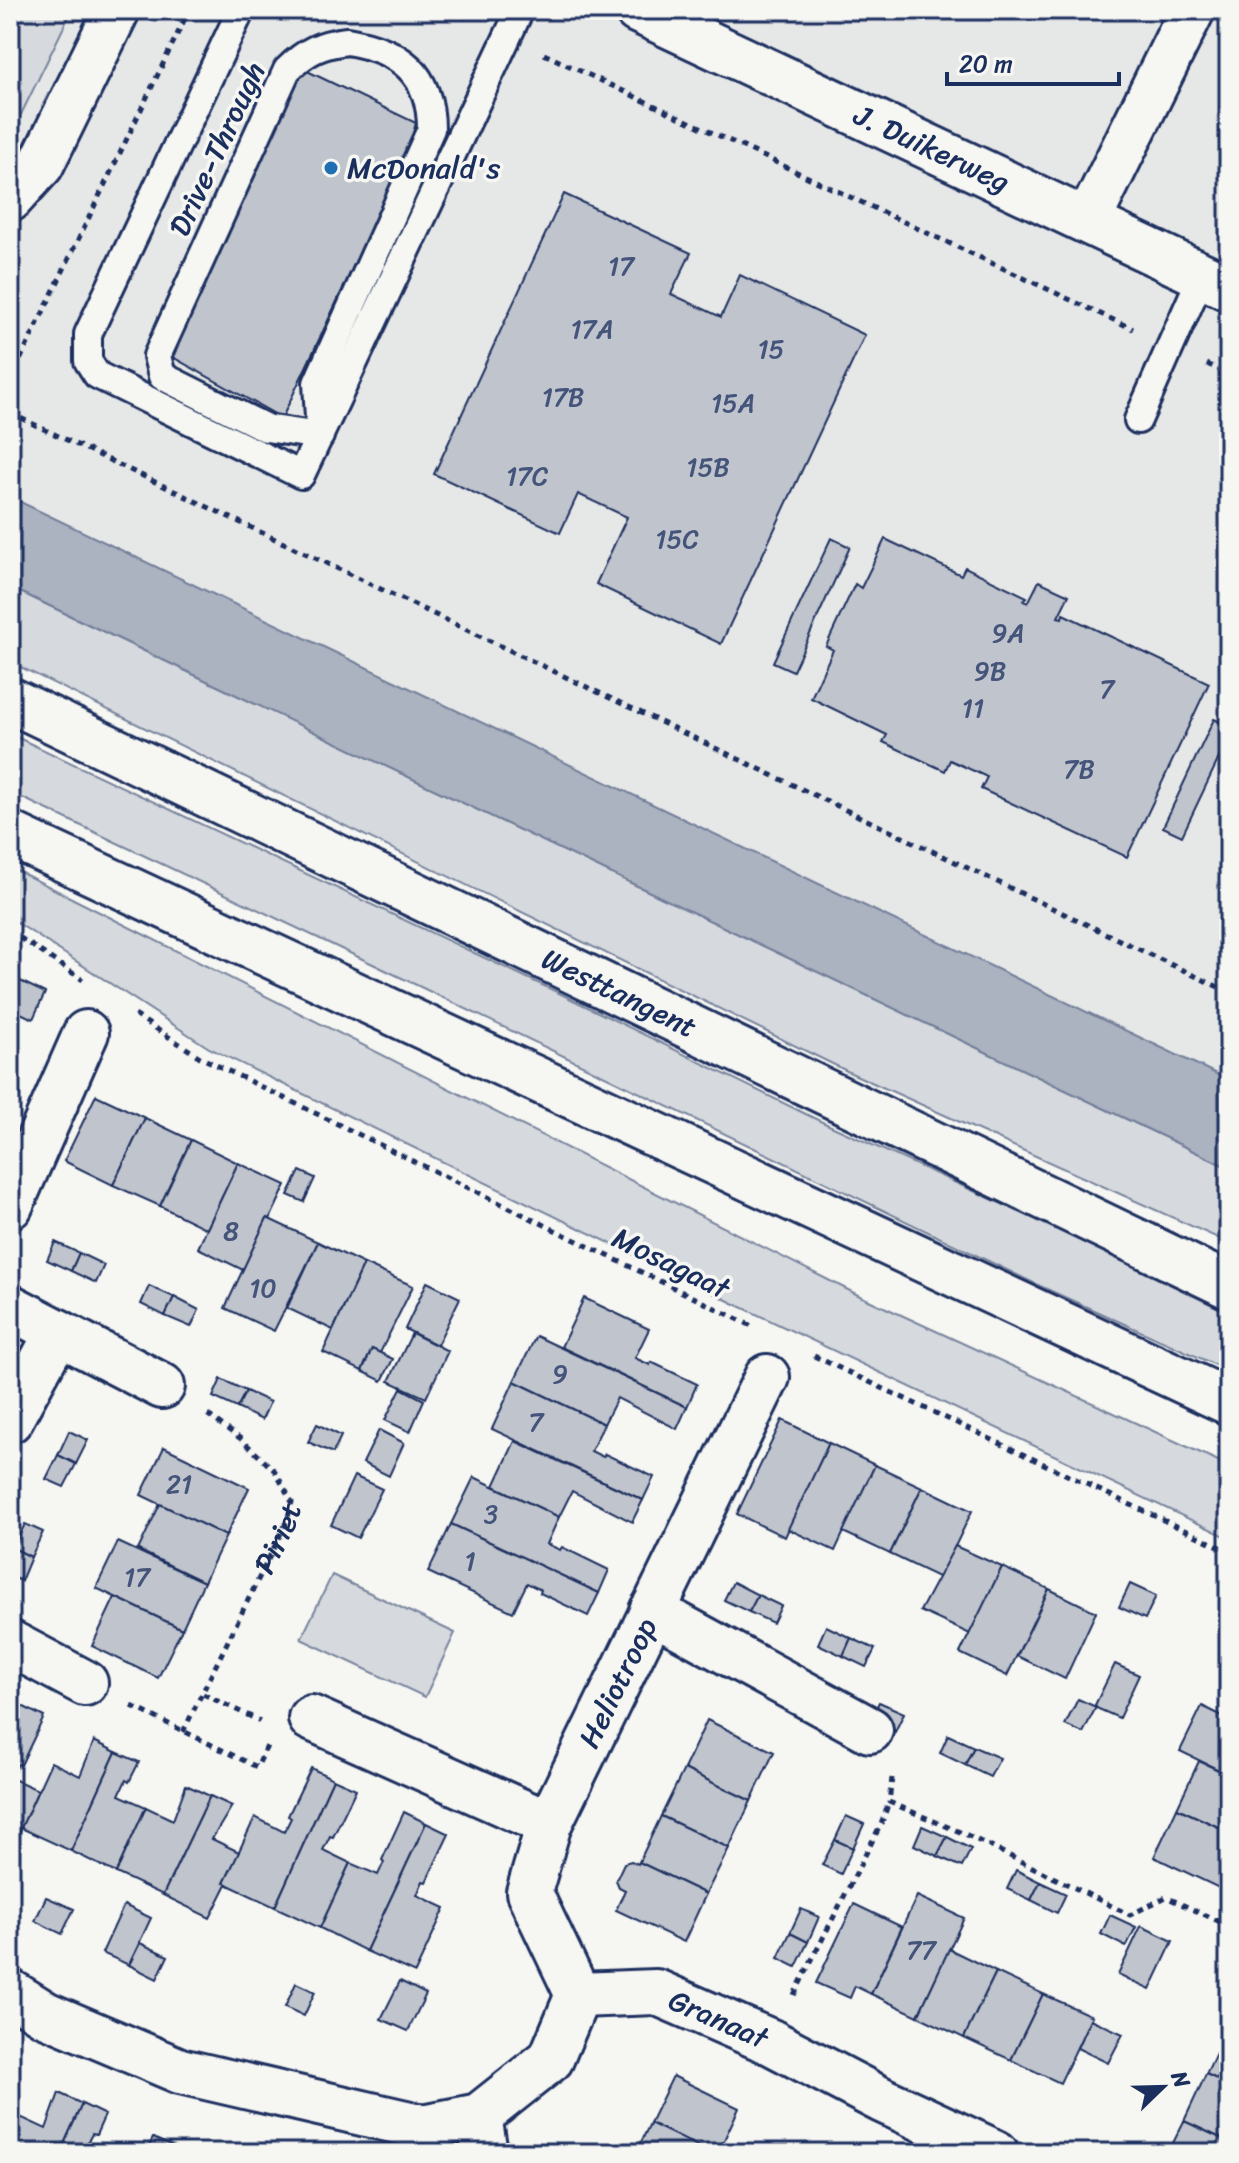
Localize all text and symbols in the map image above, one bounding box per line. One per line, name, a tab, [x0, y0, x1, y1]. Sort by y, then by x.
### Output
scale bar	[947, 36, 1119, 86]
text: 20 m	[959, 43, 1013, 85]
street label: Drive-Through	[153, 53, 281, 245]
street label: J. Duikerweg	[844, 88, 1019, 209]
place label: McDonald's	[347, 141, 500, 195]
marker: McDonald's	[322, 159, 340, 177]
house number: 17	[608, 243, 636, 289]
house number: 17A	[570, 306, 614, 352]
house number: 15	[757, 326, 785, 372]
house number: 17B	[542, 374, 584, 420]
house number: 15A	[711, 380, 755, 426]
house number: 15B	[686, 444, 730, 490]
house number: 17C	[506, 453, 548, 499]
house number: 15C	[655, 516, 699, 562]
house number: 9A	[991, 610, 1025, 656]
house number: 9B	[974, 648, 1006, 694]
house number: 7	[1100, 666, 1117, 712]
house number: 11	[962, 685, 984, 731]
house number: 7B	[1063, 746, 1095, 792]
street label: Westtangent	[532, 932, 706, 1053]
house number: 8	[223, 1208, 239, 1254]
street label: Mosagaat	[603, 1211, 741, 1316]
house number: 10	[249, 1265, 277, 1311]
house number: 9	[552, 1351, 568, 1397]
house number: 7	[529, 1399, 546, 1445]
house number: 21	[166, 1461, 192, 1507]
house number: 3	[484, 1491, 498, 1537]
street label: Piriet	[238, 1497, 318, 1584]
house number: 1	[464, 1538, 476, 1584]
house number: 17	[124, 1554, 152, 1600]
street label: Heliotroop	[563, 1608, 673, 1758]
house number: 77	[906, 1927, 938, 1973]
street label: Granaat	[660, 1974, 779, 2065]
north arrow	[1123, 2047, 1203, 2127]
text: N	[1160, 2064, 1202, 2095]

